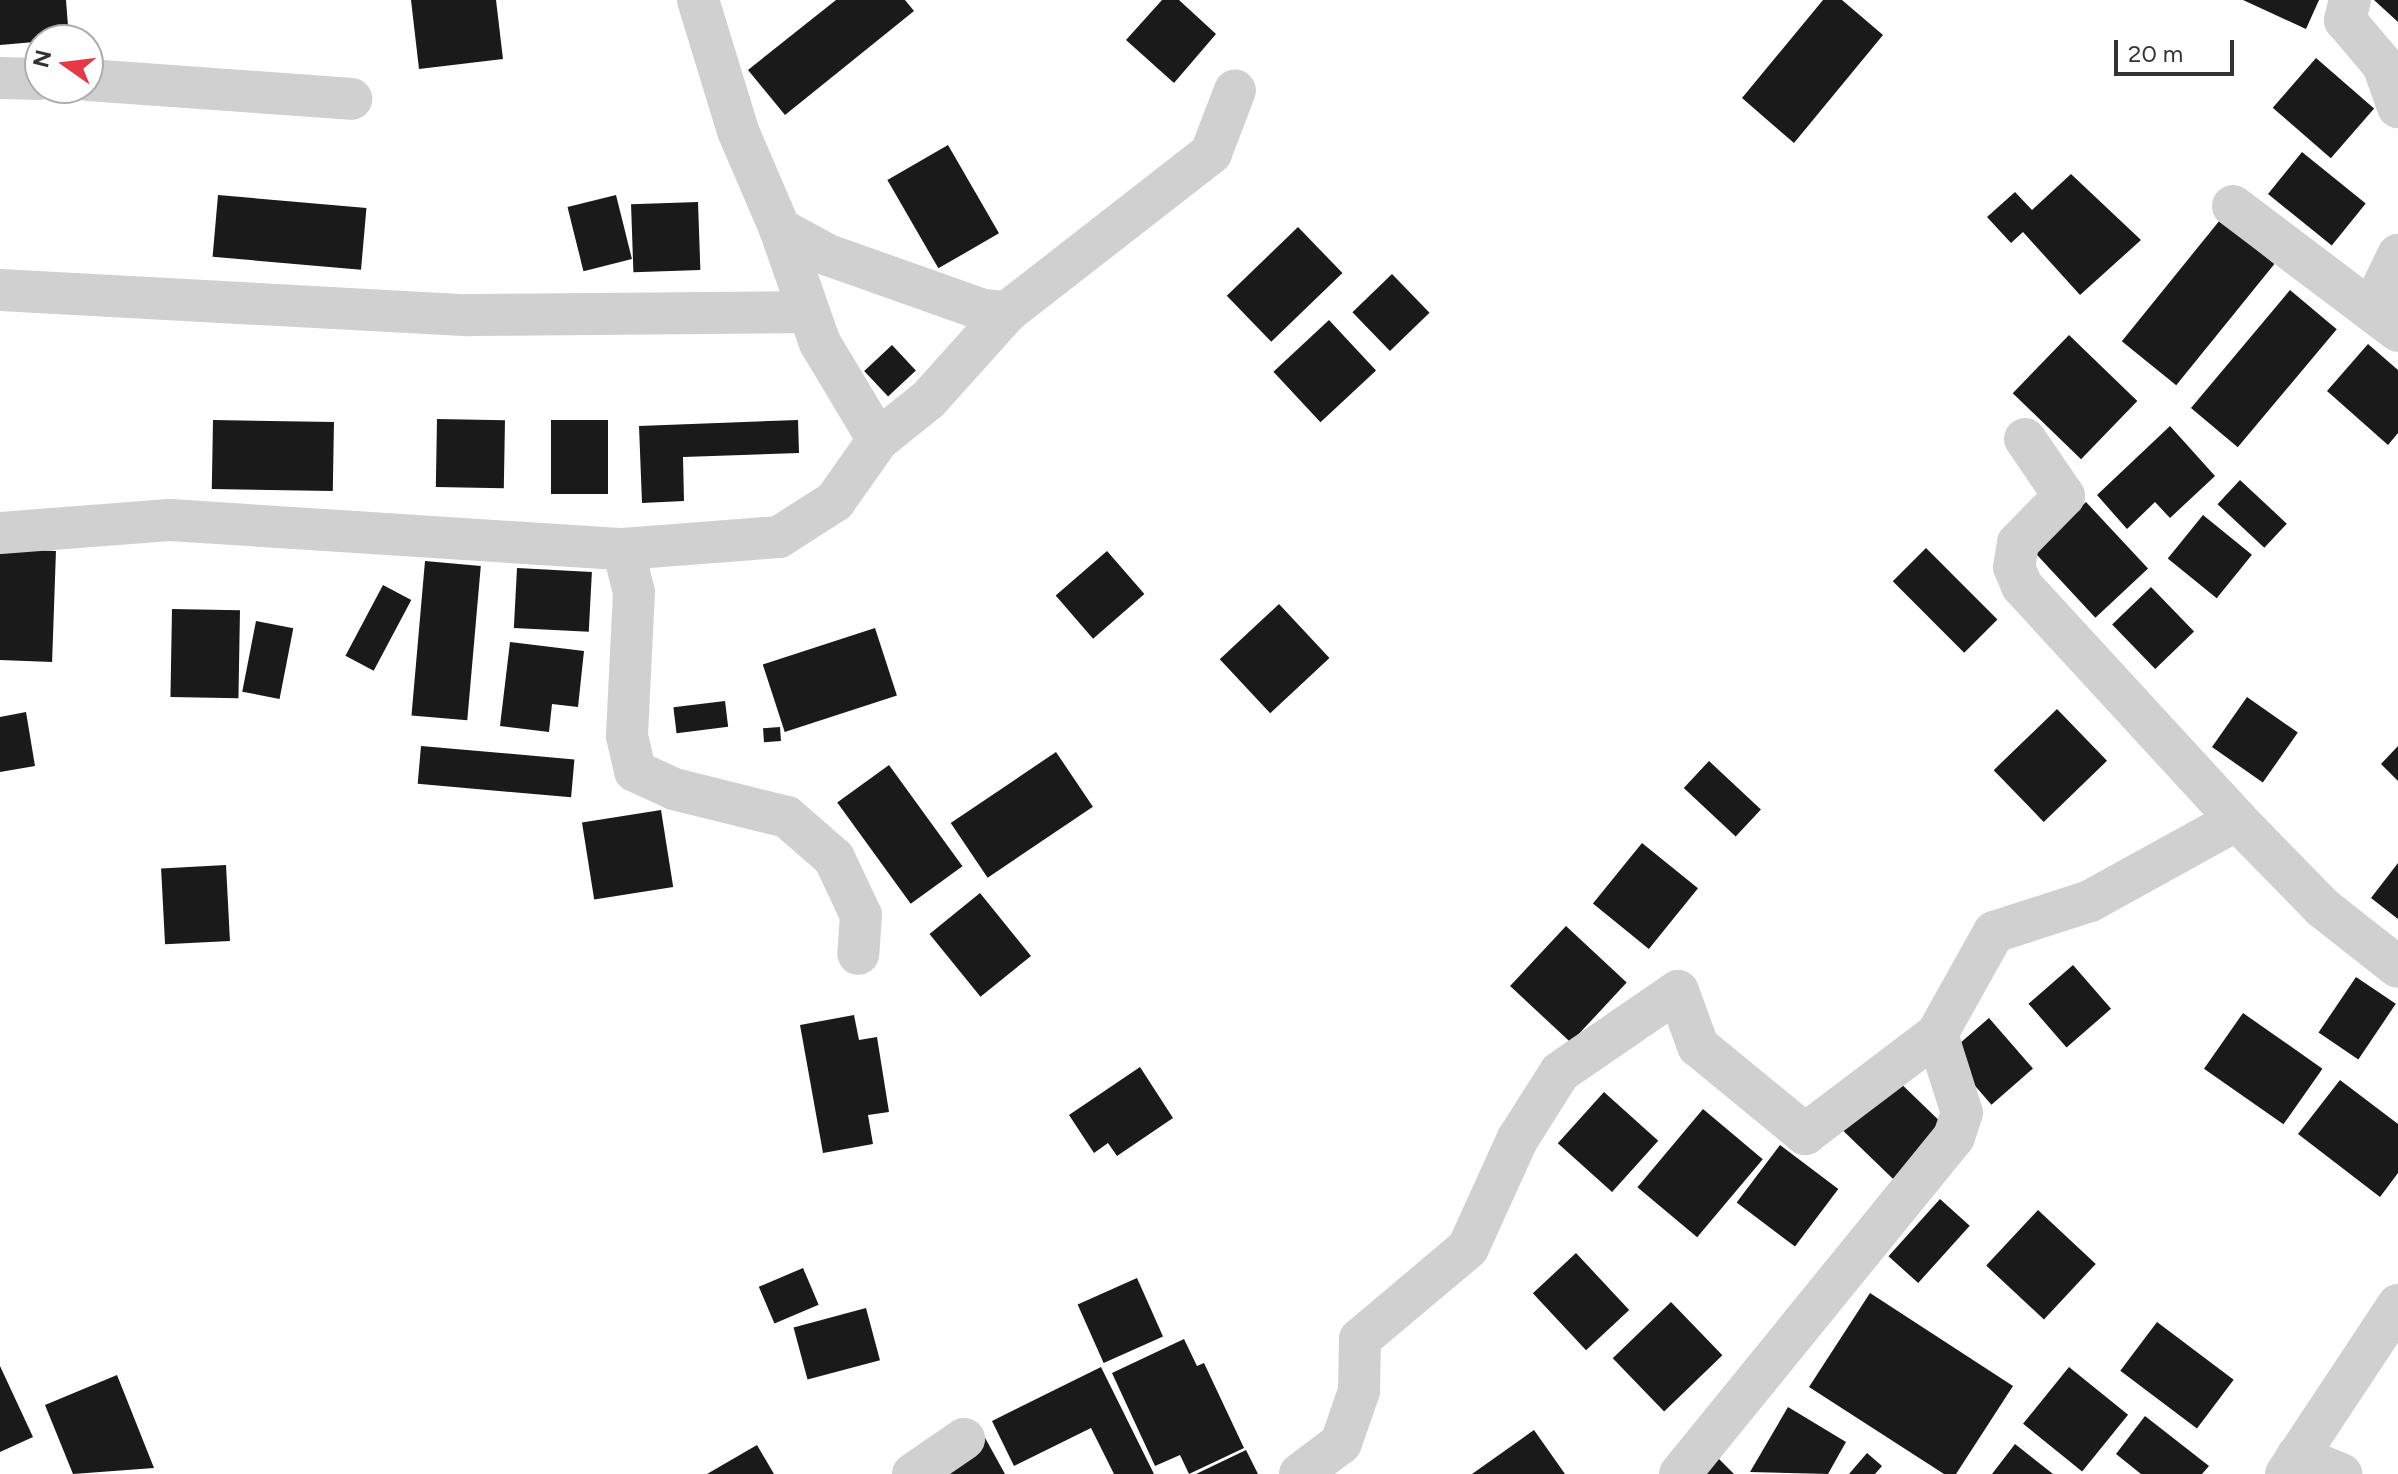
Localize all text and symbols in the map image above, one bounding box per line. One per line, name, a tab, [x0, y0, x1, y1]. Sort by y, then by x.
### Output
north arrow	[24, 24, 104, 104]
scale bar	[2118, 24, 2238, 74]
text: 20 m	[2128, 39, 2183, 68]
text: N	[27, 47, 57, 70]

